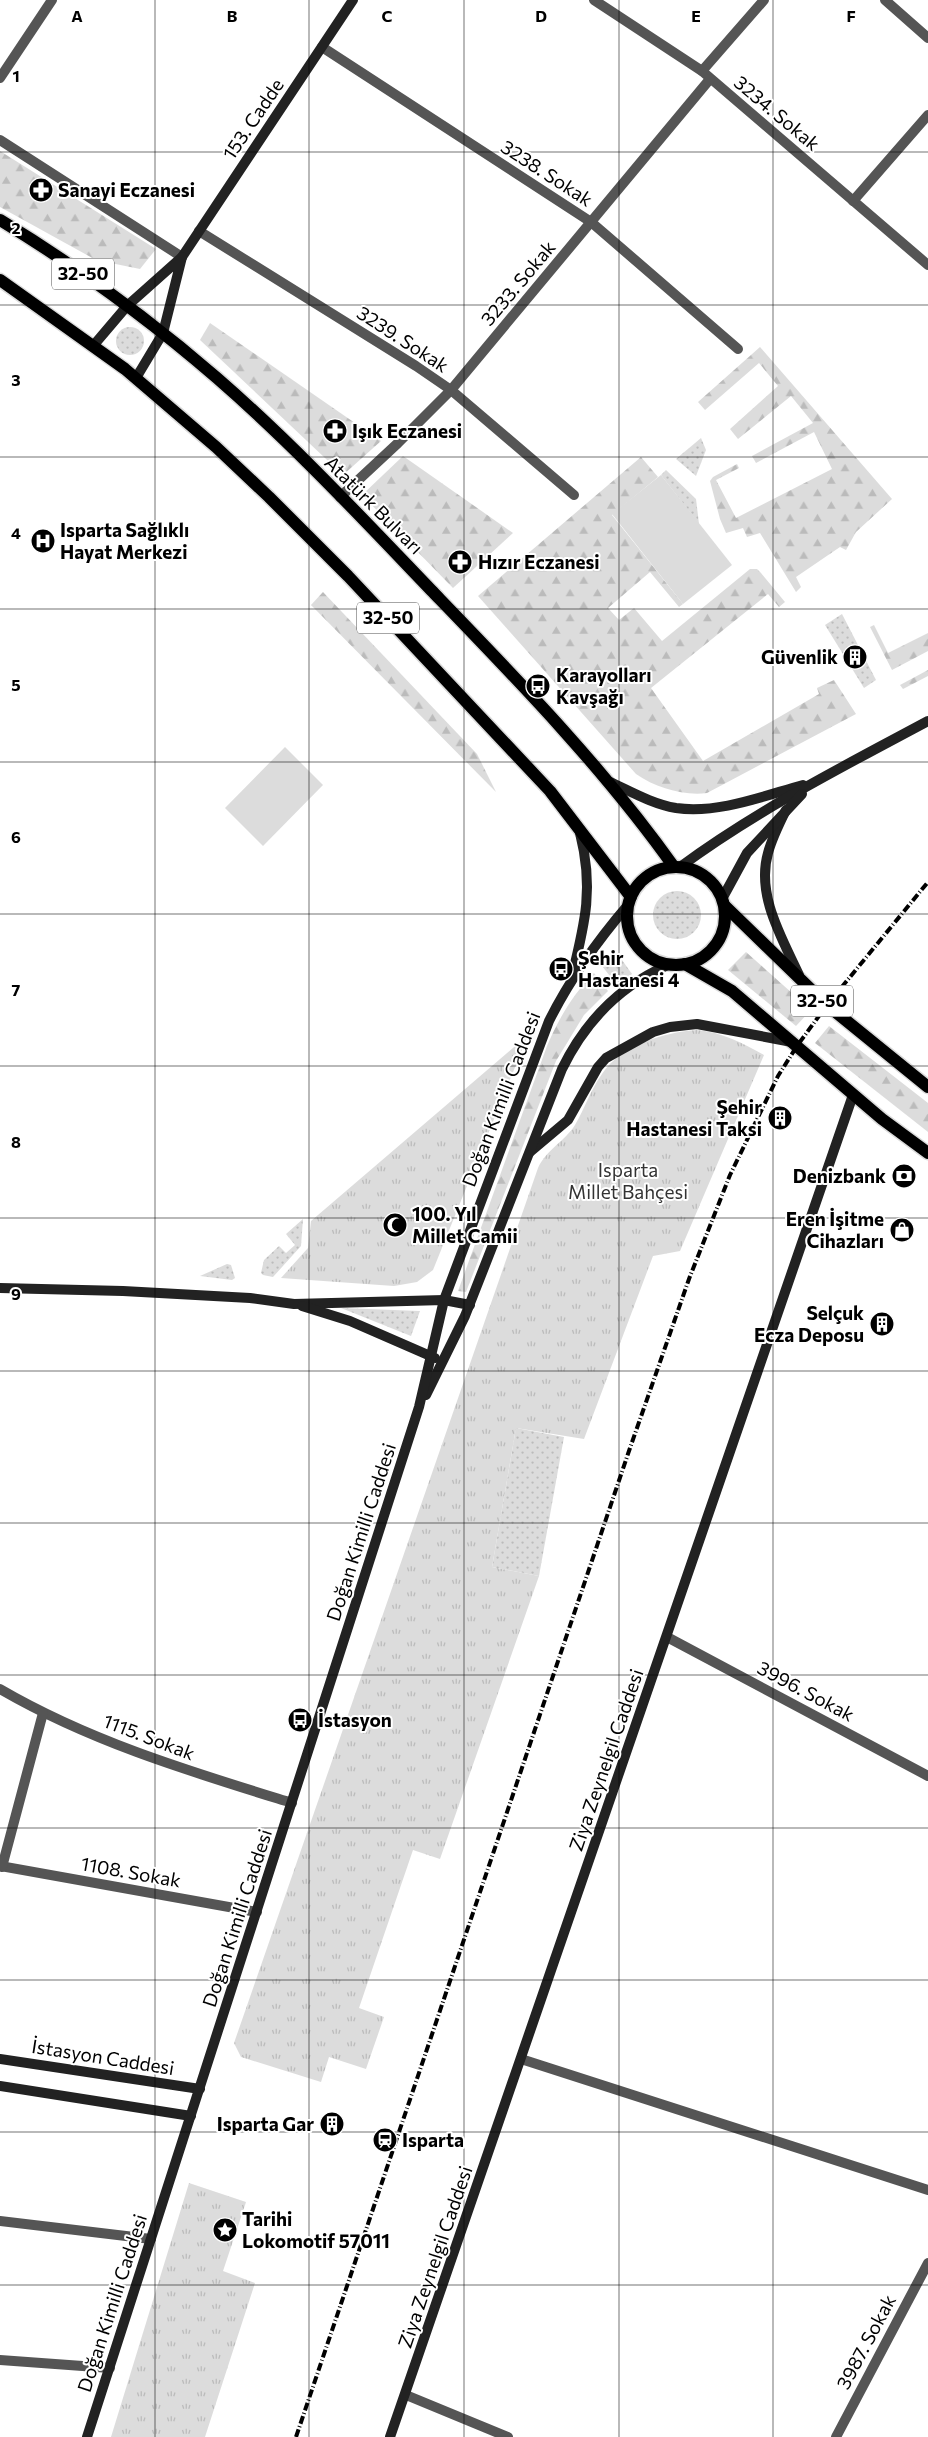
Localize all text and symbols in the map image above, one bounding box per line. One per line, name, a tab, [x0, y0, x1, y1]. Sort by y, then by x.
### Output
text: A	[71, 6, 83, 25]
text: B	[227, 6, 238, 25]
text: C	[382, 6, 393, 25]
text: D	[535, 6, 547, 25]
text: E	[691, 6, 701, 25]
text: F	[846, 6, 856, 25]
text: 1	[12, 66, 20, 85]
street label: 3234. Sokak	[730, 70, 825, 155]
street label: 153. Cadde	[217, 74, 288, 164]
street label: 3238. Sokak	[497, 134, 597, 211]
pharmacy icon: Sanayi Eczanesi	[28, 177, 54, 203]
place label: Sanayi Eczanesi	[58, 178, 195, 201]
text: 2	[11, 218, 21, 237]
street label: 3233. Sokak	[475, 236, 560, 330]
road number: 32-50	[52, 258, 114, 290]
street label: 3239. Sokak	[353, 300, 453, 377]
text: 3	[11, 370, 21, 389]
pharmacy icon: Işık Eczanesi	[322, 418, 348, 444]
place label: Işık Eczanesi	[352, 419, 462, 442]
street label: Atatürk Bulvarı	[320, 451, 428, 559]
place label: Isparta Sağlıklı Hayat Merkezi	[60, 518, 189, 563]
text: 4	[11, 523, 21, 542]
hospital icon: Isparta Sağlıklı Hayat Merkezi	[30, 528, 56, 554]
pharmacy icon: Hızır Eczanesi	[447, 549, 473, 575]
place label: Hızır Eczanesi	[478, 550, 600, 573]
road number: 32-50	[357, 602, 419, 634]
building icon: Güvenlik	[842, 644, 868, 670]
place label: Güvenlik	[761, 645, 838, 668]
place label: Karayolları Kavşağı	[556, 663, 652, 708]
bus stop icon: Karayolları Kavşağı	[525, 673, 551, 699]
text: 5	[11, 675, 21, 694]
text: 6	[11, 827, 21, 846]
place label: Şehir Hastanesi 4	[578, 946, 680, 991]
bus stop icon: Şehir Hastanesi 4	[548, 956, 574, 982]
text: 7	[12, 980, 21, 999]
road number: 32-50	[791, 986, 853, 1016]
street label: Doğan Kimilli Caddesi	[457, 1008, 545, 1190]
place label: Şehir Hastanesi Taksi	[626, 1095, 762, 1140]
building icon: Şehir Hastanesi Taksi	[767, 1105, 793, 1131]
text: 8	[11, 1132, 21, 1151]
park label: Isparta Millet Bahçesi	[568, 1158, 688, 1203]
bank icon: Denizbank	[891, 1163, 917, 1189]
place label: Denizbank	[793, 1164, 886, 1187]
place label: 100. Yıl Millet Camii	[412, 1202, 518, 1247]
place label: Eren İşitme Cihazları	[786, 1207, 884, 1252]
mosque icon: 100. Yıl Millet Camii	[382, 1212, 408, 1238]
shop icon: Eren İşitme Cihazları	[889, 1217, 915, 1243]
text: 9	[11, 1284, 21, 1303]
place label: Selçuk Ecza Deposu	[754, 1301, 864, 1346]
building icon: Selçuk Ecza Deposu	[869, 1311, 895, 1337]
street label: Doğan Kimilli Caddesi	[321, 1440, 400, 1624]
street label: 3996. Sokak	[754, 1655, 859, 1726]
street label: Ziya Zeynelgil Caddesi	[564, 1666, 648, 1854]
bus stop icon: İstasyon	[287, 1707, 313, 1733]
place label: İstasyon	[318, 1708, 392, 1731]
street label: 1115. Sokak	[100, 1709, 198, 1764]
street label: Doğan Kimilli Caddesi	[197, 1826, 276, 2010]
street label: 1108. Sokak	[79, 1851, 183, 1892]
street label: İstasyon Caddesi	[30, 2034, 176, 2079]
building icon: Isparta Gar	[319, 2111, 345, 2137]
place label: Isparta Gar	[217, 2112, 314, 2135]
station icon: Isparta	[372, 2127, 398, 2153]
place label: Isparta	[402, 2128, 464, 2151]
street label: Ziya Zeynelgil Caddesi	[393, 2163, 477, 2351]
place label: Tarihi Lokomotif 57011	[242, 2207, 390, 2252]
street label: Doğan Kimilli Caddesi	[72, 2211, 151, 2395]
place icon: Tarihi Lokomotif 57011	[212, 2217, 238, 2243]
street label: 3987. Sokak	[831, 2291, 900, 2393]

